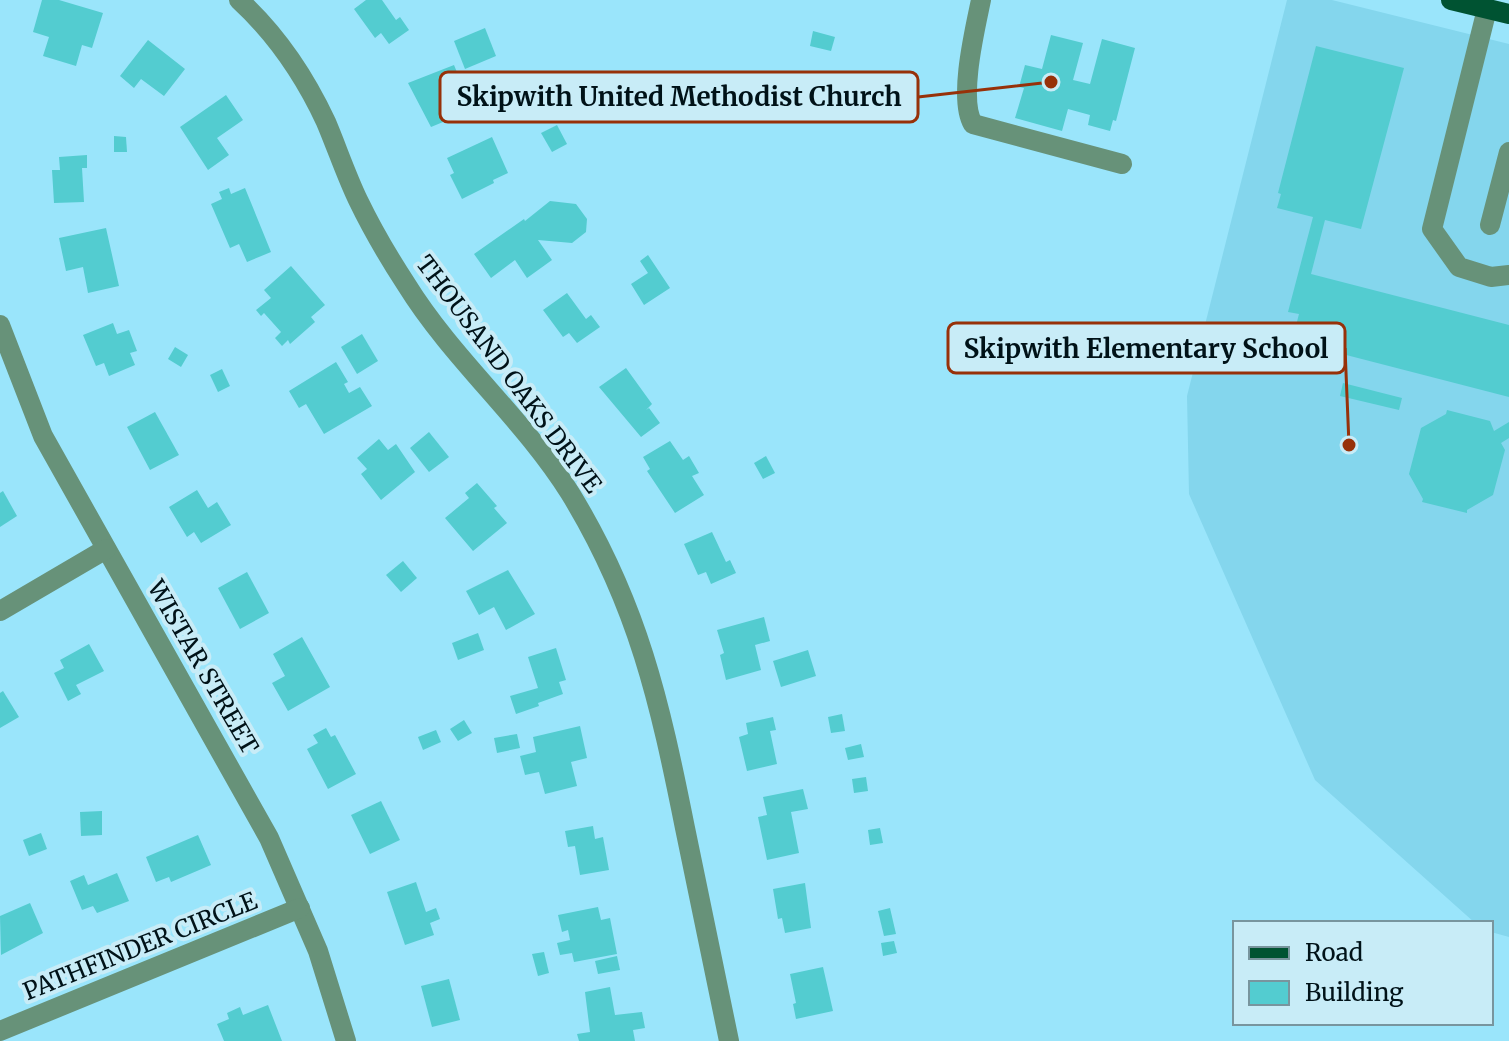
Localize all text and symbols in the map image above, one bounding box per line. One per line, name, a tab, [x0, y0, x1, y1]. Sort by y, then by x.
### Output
callout: Skipwith United Methodist Church	[440, 72, 918, 122]
text: Skipwith United Methodist Church	[456, 80, 902, 113]
street label: THOUSAND OAKS DRIVE	[409, 249, 609, 500]
callout: Skipwith Elementary School	[948, 323, 1345, 373]
text: Skipwith Elementary School	[963, 332, 1329, 365]
street label: WISTAR STREET	[140, 574, 266, 760]
street label: PATHFINDER CIRCLE	[19, 885, 262, 1007]
legend	[1233, 921, 1493, 1025]
text: Road	[1305, 937, 1363, 968]
text: Building	[1305, 977, 1404, 1008]

